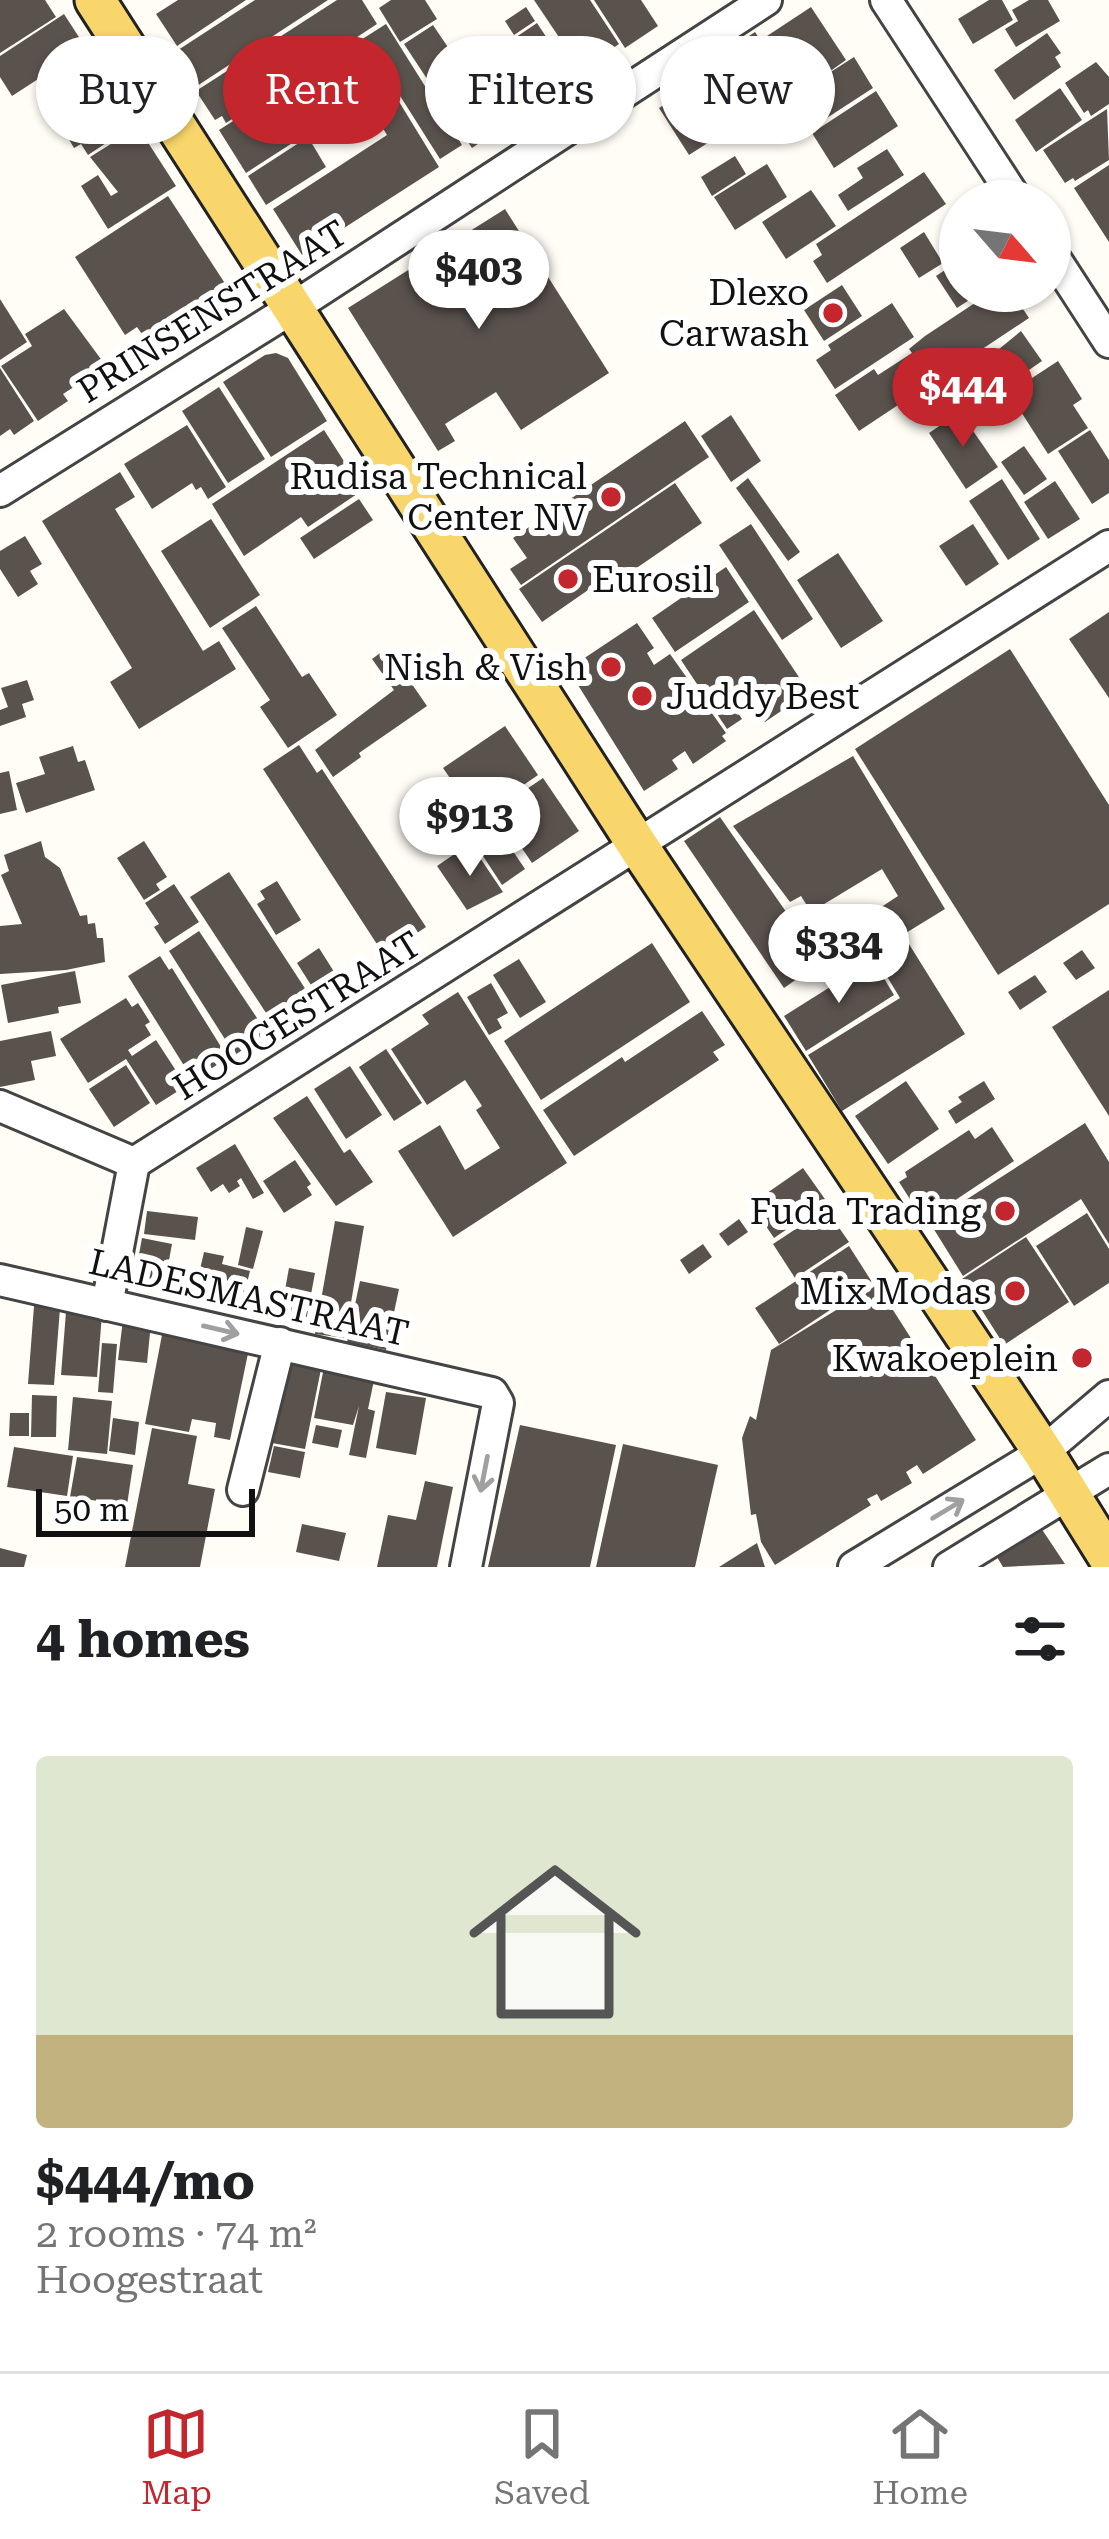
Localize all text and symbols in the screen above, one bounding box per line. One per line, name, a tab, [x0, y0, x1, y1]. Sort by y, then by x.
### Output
chip: Buy	[36, 36, 199, 144]
chip: Rent	[223, 36, 401, 144]
chip: Filters	[425, 36, 636, 144]
chip: New	[660, 36, 835, 144]
north arrow	[939, 180, 1071, 312]
map controls	[939, 180, 1071, 312]
street label: PRINSENSTRAAT	[70, 212, 355, 412]
pin: $403	[408, 230, 550, 332]
text: $403	[435, 246, 523, 292]
place label: Dlexo Carwash	[659, 272, 809, 355]
marker: Dlexo Carwash	[820, 300, 846, 326]
pin: $444	[892, 348, 1034, 450]
text: $444	[919, 364, 1007, 410]
place label: Rudisa Technical Center NV	[289, 456, 587, 539]
marker: Rudisa Technical Center NV	[598, 484, 624, 510]
place label: Eurosil	[592, 559, 714, 601]
marker: Eurosil	[555, 566, 581, 592]
place label: Nish & Vish	[384, 647, 587, 689]
marker: Nish & Vish	[598, 654, 624, 680]
place label: Juddy Best	[666, 676, 859, 718]
marker: Juddy Best	[629, 683, 655, 709]
pin: $913	[399, 777, 541, 879]
text: $913	[426, 793, 514, 839]
pin: $334	[768, 904, 910, 1006]
text: $334	[795, 920, 883, 966]
street label: HOOGESTRAAT	[166, 923, 429, 1109]
place label: Fuda Trading	[750, 1191, 982, 1233]
marker: Fuda Trading	[992, 1198, 1018, 1224]
street label: LADESMASTRAAT	[85, 1241, 413, 1355]
place label: Mix Modas	[799, 1271, 991, 1313]
marker: Mix Modas	[1002, 1278, 1028, 1304]
one-way arrow	[202, 1320, 240, 1343]
place label: Kwakoeplein	[832, 1338, 1058, 1380]
marker: Kwakoeplein	[1069, 1345, 1095, 1371]
one-way arrow	[472, 1453, 494, 1492]
scale bar	[36, 1483, 255, 1536]
text: 50 m	[54, 1490, 129, 1529]
one-way arrow	[931, 1497, 965, 1521]
icon: filters	[1007, 1606, 1073, 1672]
text: 4 homes	[36, 1610, 250, 1669]
icon: home	[447, 1834, 663, 2050]
text: $444/mo	[36, 2152, 255, 2211]
text: 2 rooms · 74 m²	[36, 2211, 317, 2257]
text: Hoogestraat	[36, 2257, 263, 2303]
tab: Map	[141, 2401, 212, 2512]
tab: Saved	[494, 2401, 590, 2512]
tab: Home	[872, 2401, 968, 2512]

